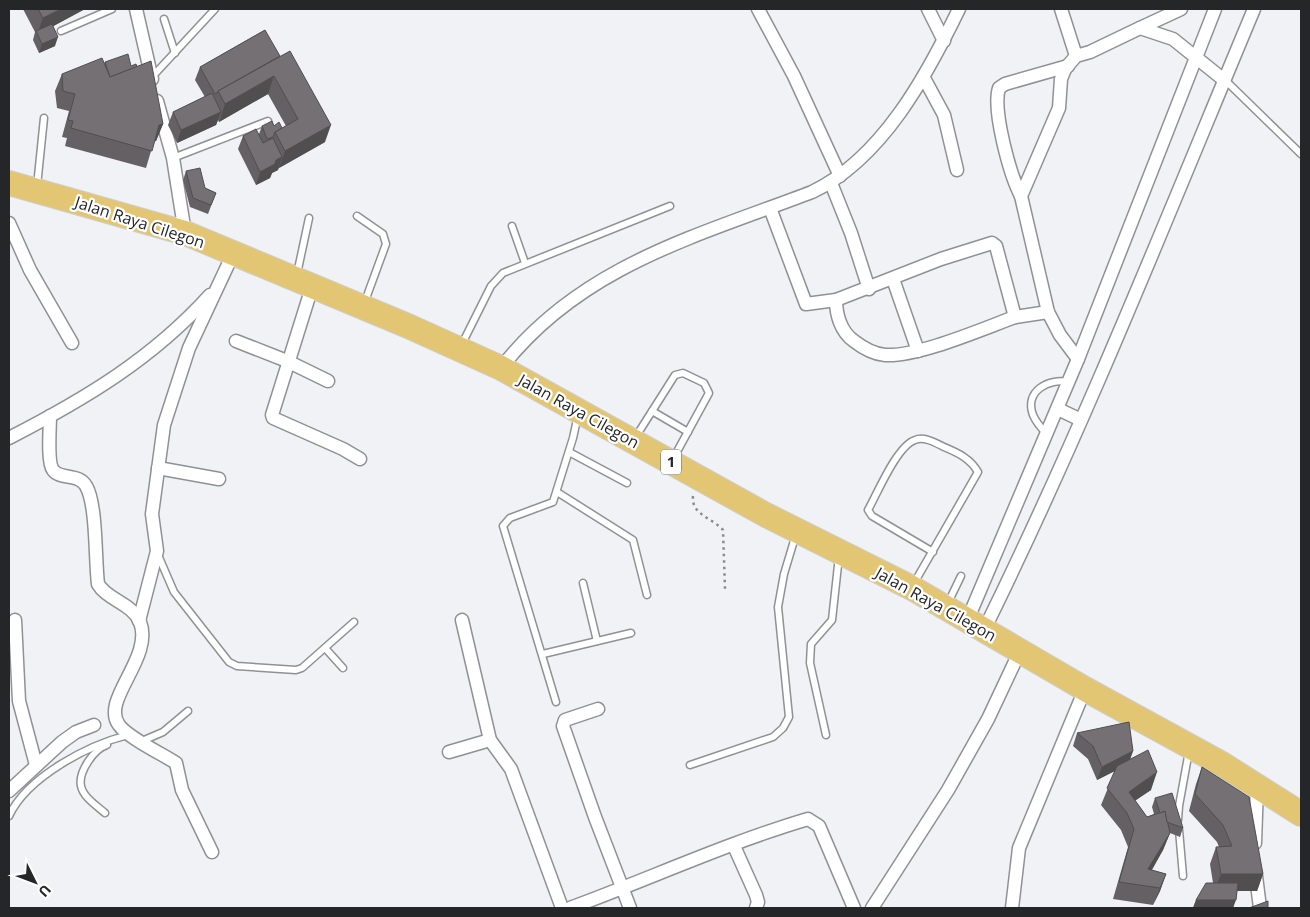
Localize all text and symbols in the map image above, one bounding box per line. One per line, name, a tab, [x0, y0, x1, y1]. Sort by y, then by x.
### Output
street label: Jalan Raya Cilegon	[70, 190, 208, 253]
street label: Jalan Raya Cilegon	[513, 368, 643, 453]
road number: 1	[661, 450, 681, 474]
street label: Jalan Raya Cilegon	[870, 561, 1000, 646]
north arrow	[10, 857, 60, 907]
text: U	[34, 881, 56, 901]

